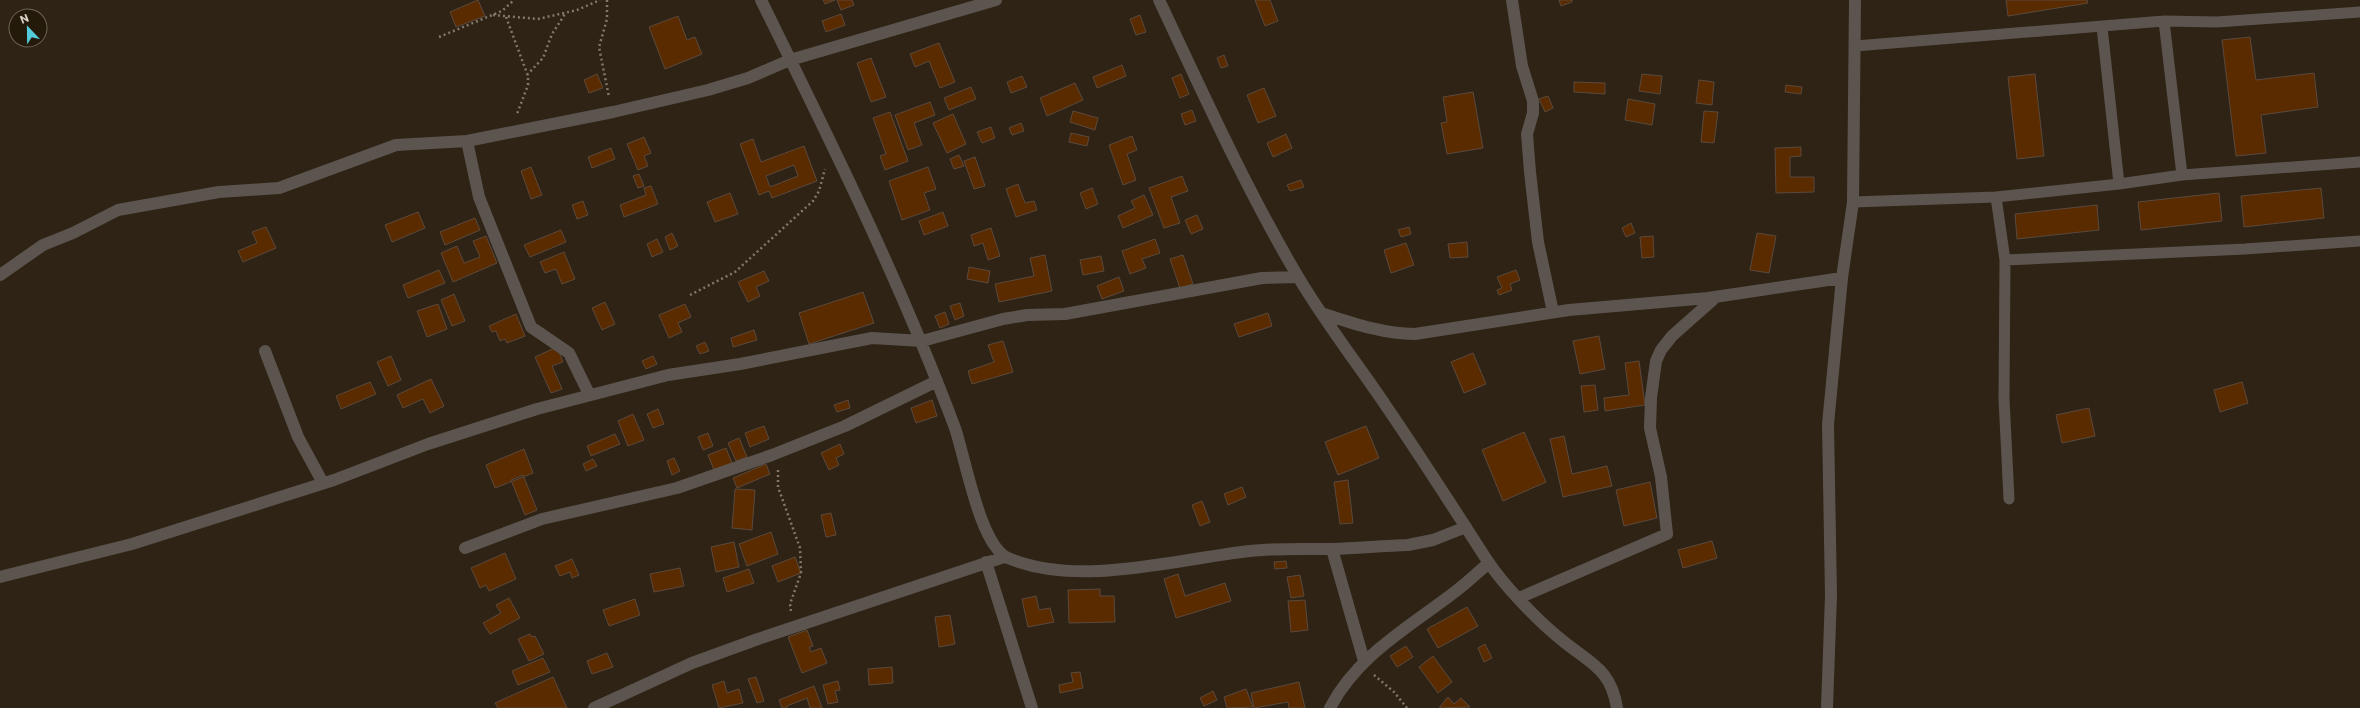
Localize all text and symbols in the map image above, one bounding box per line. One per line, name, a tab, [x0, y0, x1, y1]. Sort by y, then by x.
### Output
north arrow	[8, 8, 48, 48]
text: N	[18, 11, 30, 26]

